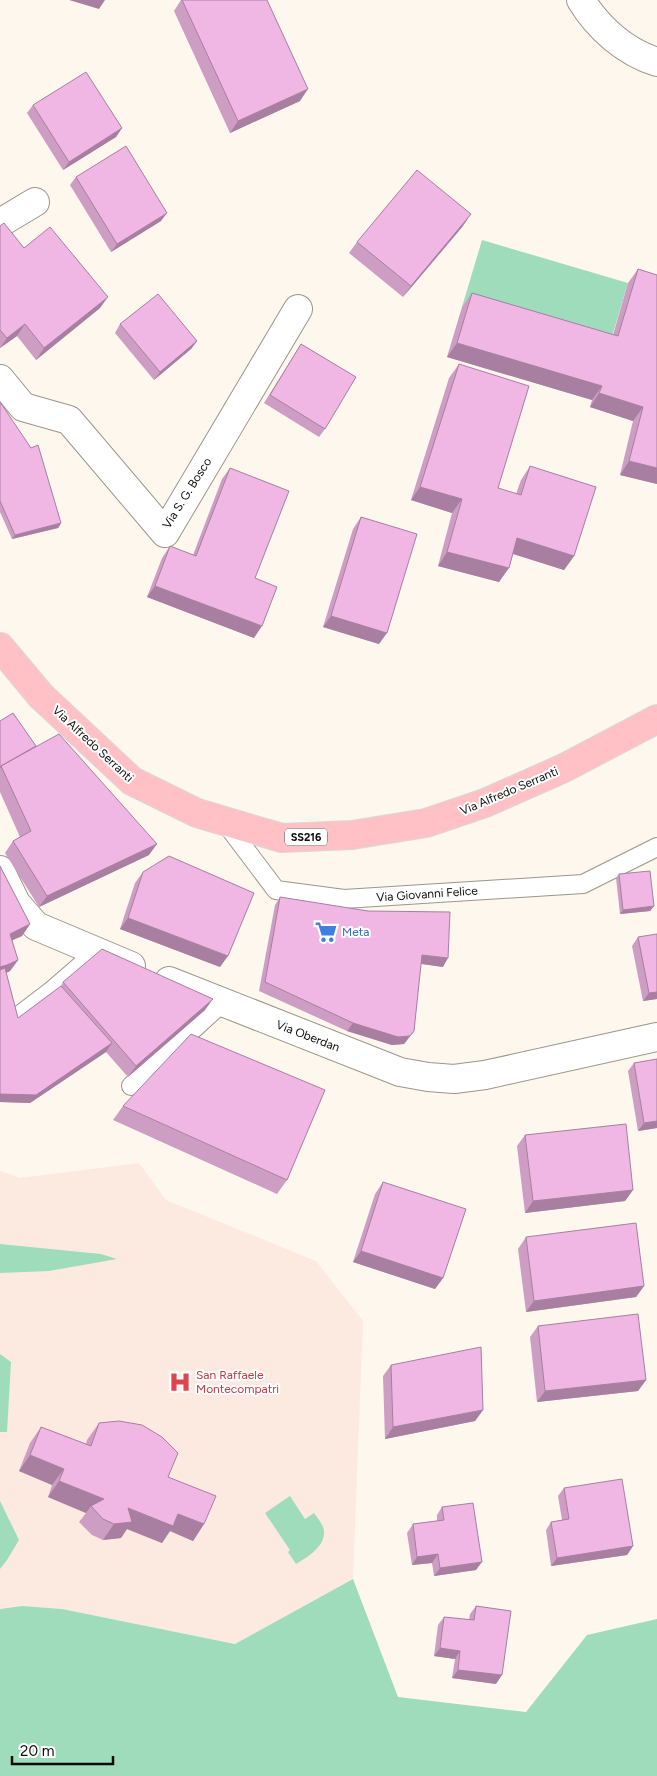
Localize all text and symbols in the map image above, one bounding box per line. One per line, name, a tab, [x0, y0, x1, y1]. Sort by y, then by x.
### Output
street label: Via S. G. Bosco	[160, 455, 214, 531]
street label: Via Alfredo Serranti	[50, 703, 136, 785]
street label: Via Alfredo Serranti	[458, 764, 560, 818]
road number: SS216	[285, 829, 327, 846]
street label: Via Giovanni Felice	[376, 883, 479, 905]
supermarket icon: Meta	[313, 919, 339, 945]
place label: Meta	[342, 925, 369, 939]
street label: Via Oberdan	[274, 1017, 342, 1055]
place label: San Raffaele Montecompatri	[196, 1368, 279, 1396]
hospital icon: San Raffaele Montecompatri	[167, 1369, 193, 1395]
scale bar	[12, 1734, 114, 1766]
text: 20 m	[20, 1742, 54, 1760]

